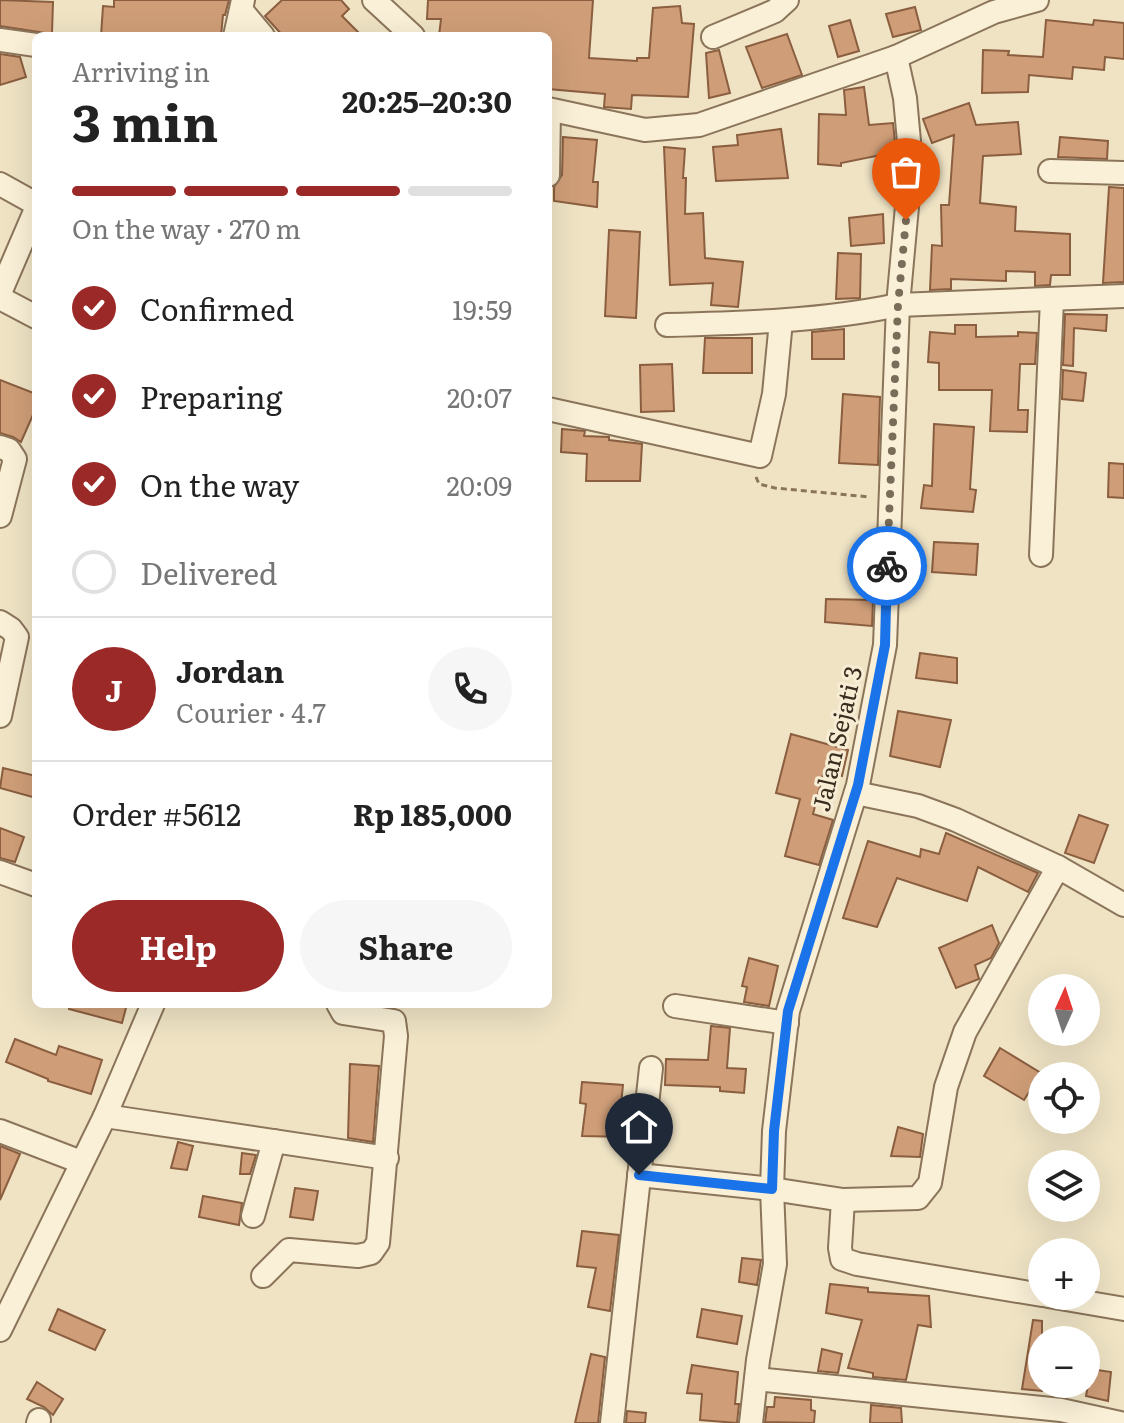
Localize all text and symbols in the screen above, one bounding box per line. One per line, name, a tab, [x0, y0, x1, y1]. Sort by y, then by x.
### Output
text: Arriving in	[72, 51, 210, 90]
text: 20:25–20:30	[342, 78, 512, 122]
text: 3 min	[72, 81, 218, 158]
pin	[872, 138, 940, 220]
icon: bag	[884, 150, 928, 194]
text: On the way · 270 m	[72, 208, 301, 247]
icon: check	[72, 286, 116, 330]
text: Confirmed	[140, 286, 294, 330]
text: 19:59	[452, 289, 512, 328]
icon: check	[72, 374, 116, 418]
text: Preparing	[140, 374, 282, 418]
text: 20:07	[447, 377, 512, 416]
icon: check	[72, 462, 116, 506]
text: On the way	[140, 462, 299, 506]
text: 20:09	[447, 465, 512, 504]
courier	[847, 526, 927, 606]
icon: bike	[865, 544, 909, 588]
text: Delivered	[140, 550, 277, 594]
button: phone	[428, 647, 512, 731]
text: Jordan	[176, 648, 284, 692]
street label: Jalan Sejati 3	[802, 662, 869, 815]
text: J	[105, 667, 123, 711]
text: Courier · 4.7	[176, 692, 326, 731]
text: Order #5612	[72, 791, 241, 835]
text: Rp 185,000	[353, 791, 512, 835]
button: Help	[72, 900, 284, 992]
button: Share	[300, 900, 512, 992]
north arrow	[1028, 974, 1100, 1046]
map controls	[1028, 974, 1100, 1398]
button: locate	[1028, 1062, 1100, 1134]
pin	[605, 1093, 673, 1175]
icon: home	[617, 1105, 661, 1149]
button: layers	[1028, 1150, 1100, 1222]
button: +	[1028, 1238, 1100, 1310]
button: −	[1028, 1326, 1100, 1398]

